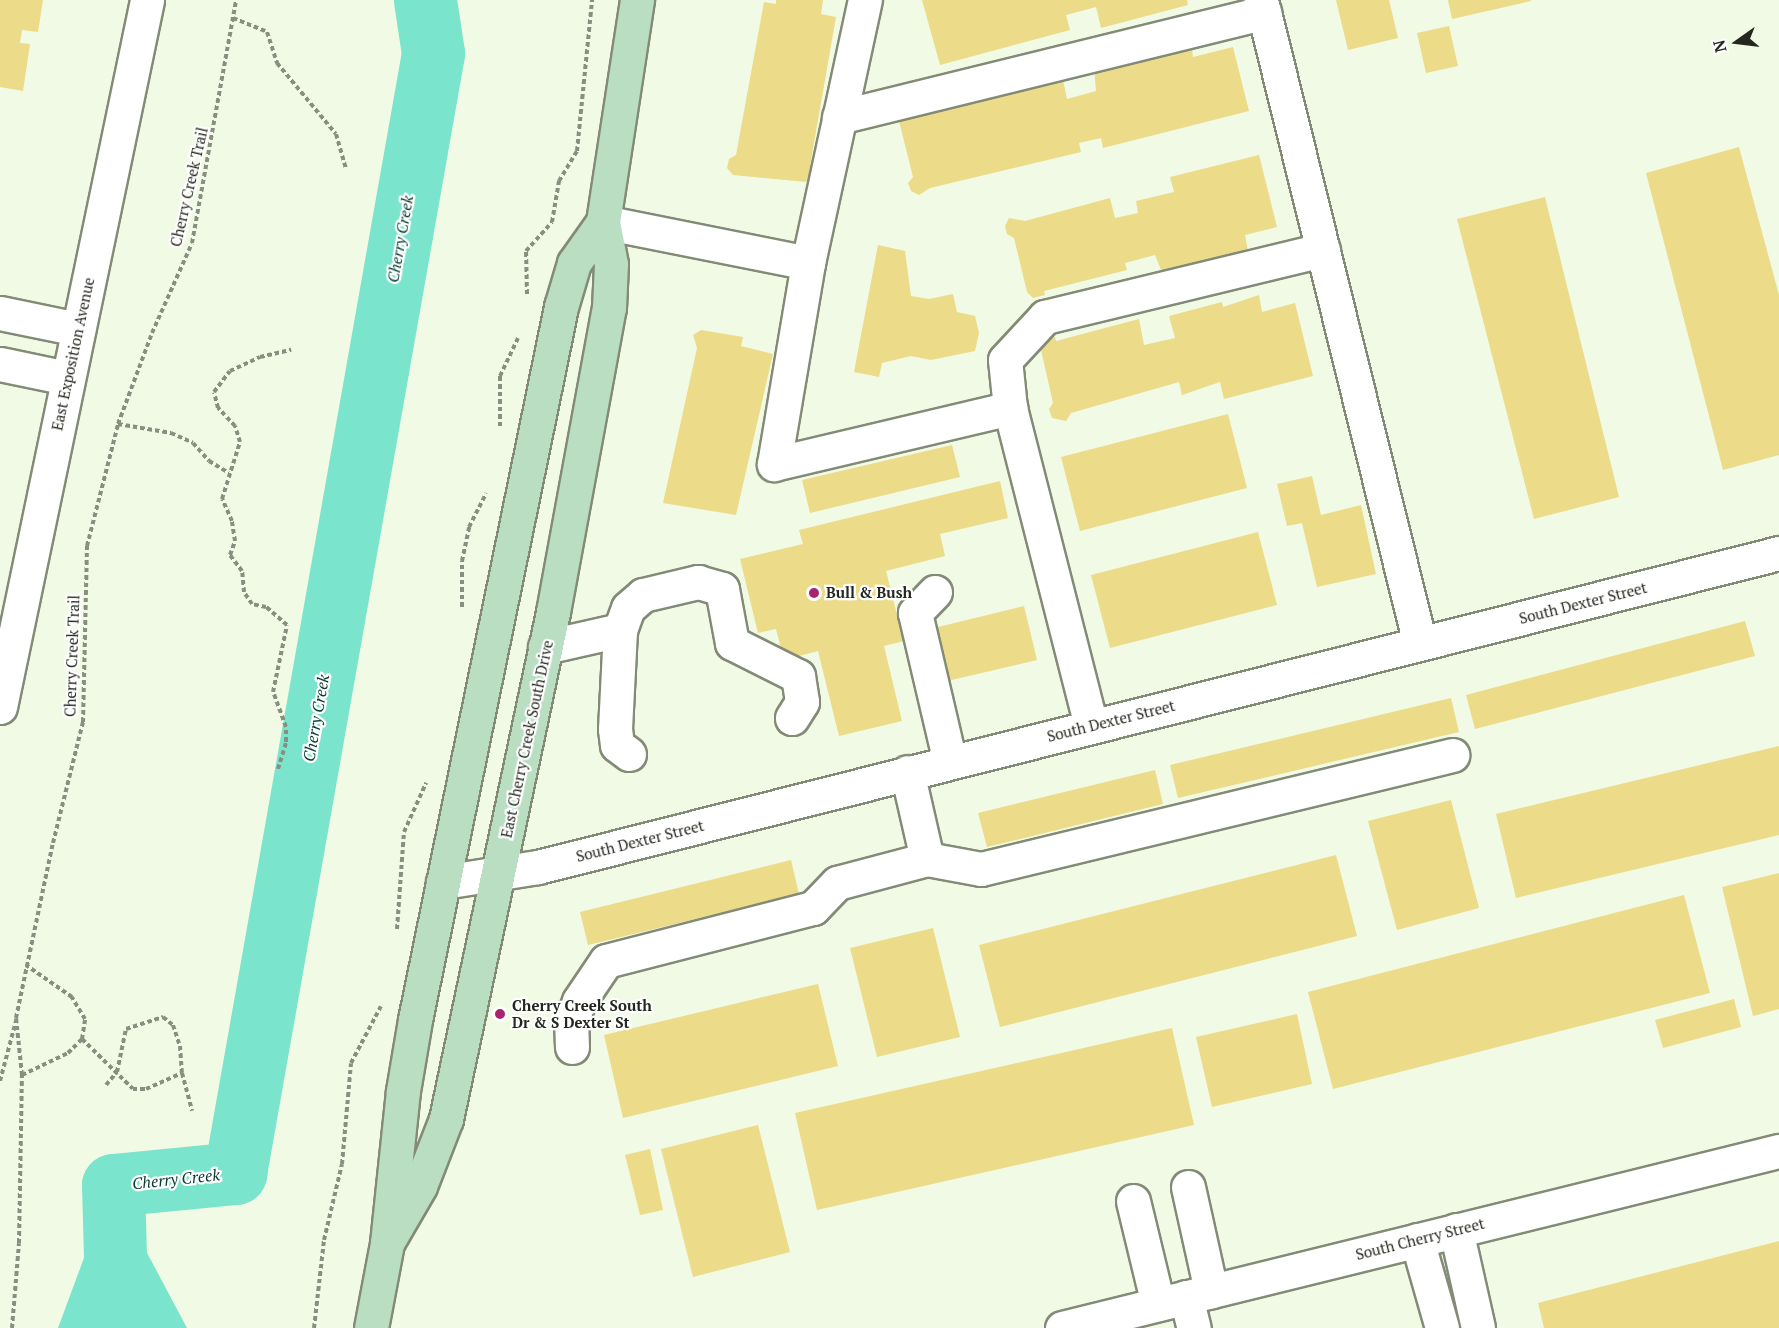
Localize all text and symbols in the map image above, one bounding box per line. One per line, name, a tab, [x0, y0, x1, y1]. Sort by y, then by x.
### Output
north arrow	[1707, 12, 1767, 72]
text: N	[1707, 38, 1732, 55]
street label: Cherry Creek Trail	[166, 125, 212, 249]
water label: Cherry Creek	[383, 194, 417, 284]
street label: East Exposition Avenue	[48, 276, 98, 432]
street label: South Dexter Street	[1517, 578, 1649, 628]
place label: Bull & Bush	[826, 584, 912, 602]
marker: Bull & Bush	[807, 586, 821, 600]
street label: Cherry Creek Trail	[61, 595, 83, 717]
street label: East Cherry Creek South Drive	[497, 639, 557, 839]
water label: Cherry Creek	[299, 673, 333, 763]
street label: South Dexter Street	[1045, 696, 1177, 746]
street label: South Dexter Street	[574, 816, 706, 866]
place label: Cherry Creek South Dr & S Dexter St	[512, 996, 652, 1031]
marker: Cherry Creek South Dr & S Dexter St	[493, 1007, 507, 1021]
water label: Cherry Creek	[131, 1165, 221, 1193]
street label: South Cherry Street	[1354, 1214, 1486, 1264]

